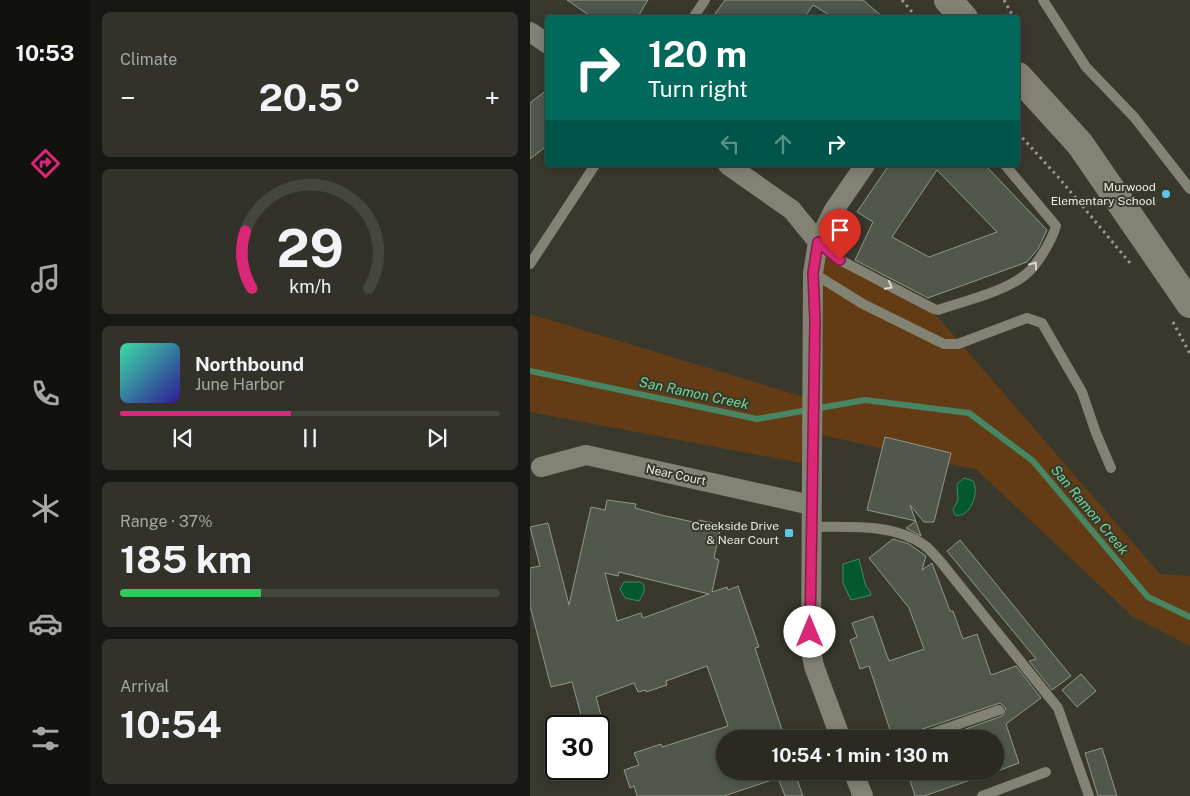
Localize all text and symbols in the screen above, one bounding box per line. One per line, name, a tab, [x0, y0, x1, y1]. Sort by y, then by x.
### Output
text: 120 m	[648, 34, 747, 75]
icon: right	[565, 35, 630, 100]
text: 10:53	[15, 40, 75, 66]
text: Climate	[120, 50, 177, 69]
text: 20.5°	[259, 75, 361, 120]
text: Turn right	[648, 76, 748, 102]
text: −	[120, 81, 136, 114]
text: +	[484, 81, 500, 114]
icon: left	[716, 130, 744, 158]
icon: ahead	[769, 130, 797, 158]
icon: right	[822, 130, 850, 158]
icon: directions	[28, 146, 63, 181]
place label: Murwood Elementary School	[1051, 180, 1156, 208]
marker: Murwood Elementary School	[1160, 188, 1172, 200]
pin	[819, 209, 861, 260]
icon: arrive	[826, 216, 854, 244]
text: 29	[276, 218, 344, 279]
icon: music	[28, 261, 63, 296]
one-way arrow	[1028, 262, 1036, 271]
text: km/h	[289, 276, 331, 297]
one-way arrow	[884, 280, 893, 290]
text: Northbound	[195, 353, 304, 375]
water label: San Ramon Creek	[638, 374, 751, 413]
text: June Harbor	[195, 375, 285, 394]
icon: phone	[28, 376, 63, 411]
icon: previous	[169, 424, 197, 452]
icon: pause	[296, 424, 324, 452]
icon: next	[423, 424, 451, 452]
street label: Near Court	[645, 462, 708, 488]
water label: San Ramon Creek	[1048, 462, 1132, 558]
icon: climate	[28, 491, 63, 526]
text: Range · 37%	[120, 512, 213, 531]
place label: Creekside Drive & Near Court	[691, 519, 779, 547]
marker: Creekside Drive & Near Court	[783, 527, 795, 539]
text: 185 km	[120, 537, 252, 582]
position arrow	[783, 605, 835, 657]
icon: car	[28, 606, 63, 641]
text: Arrival	[120, 677, 169, 696]
text: 10:54	[120, 702, 222, 747]
speed limit sign: 30	[545, 715, 610, 780]
icon: filters	[28, 721, 63, 756]
text: 10:54 · 1 min · 130 m	[771, 744, 949, 766]

